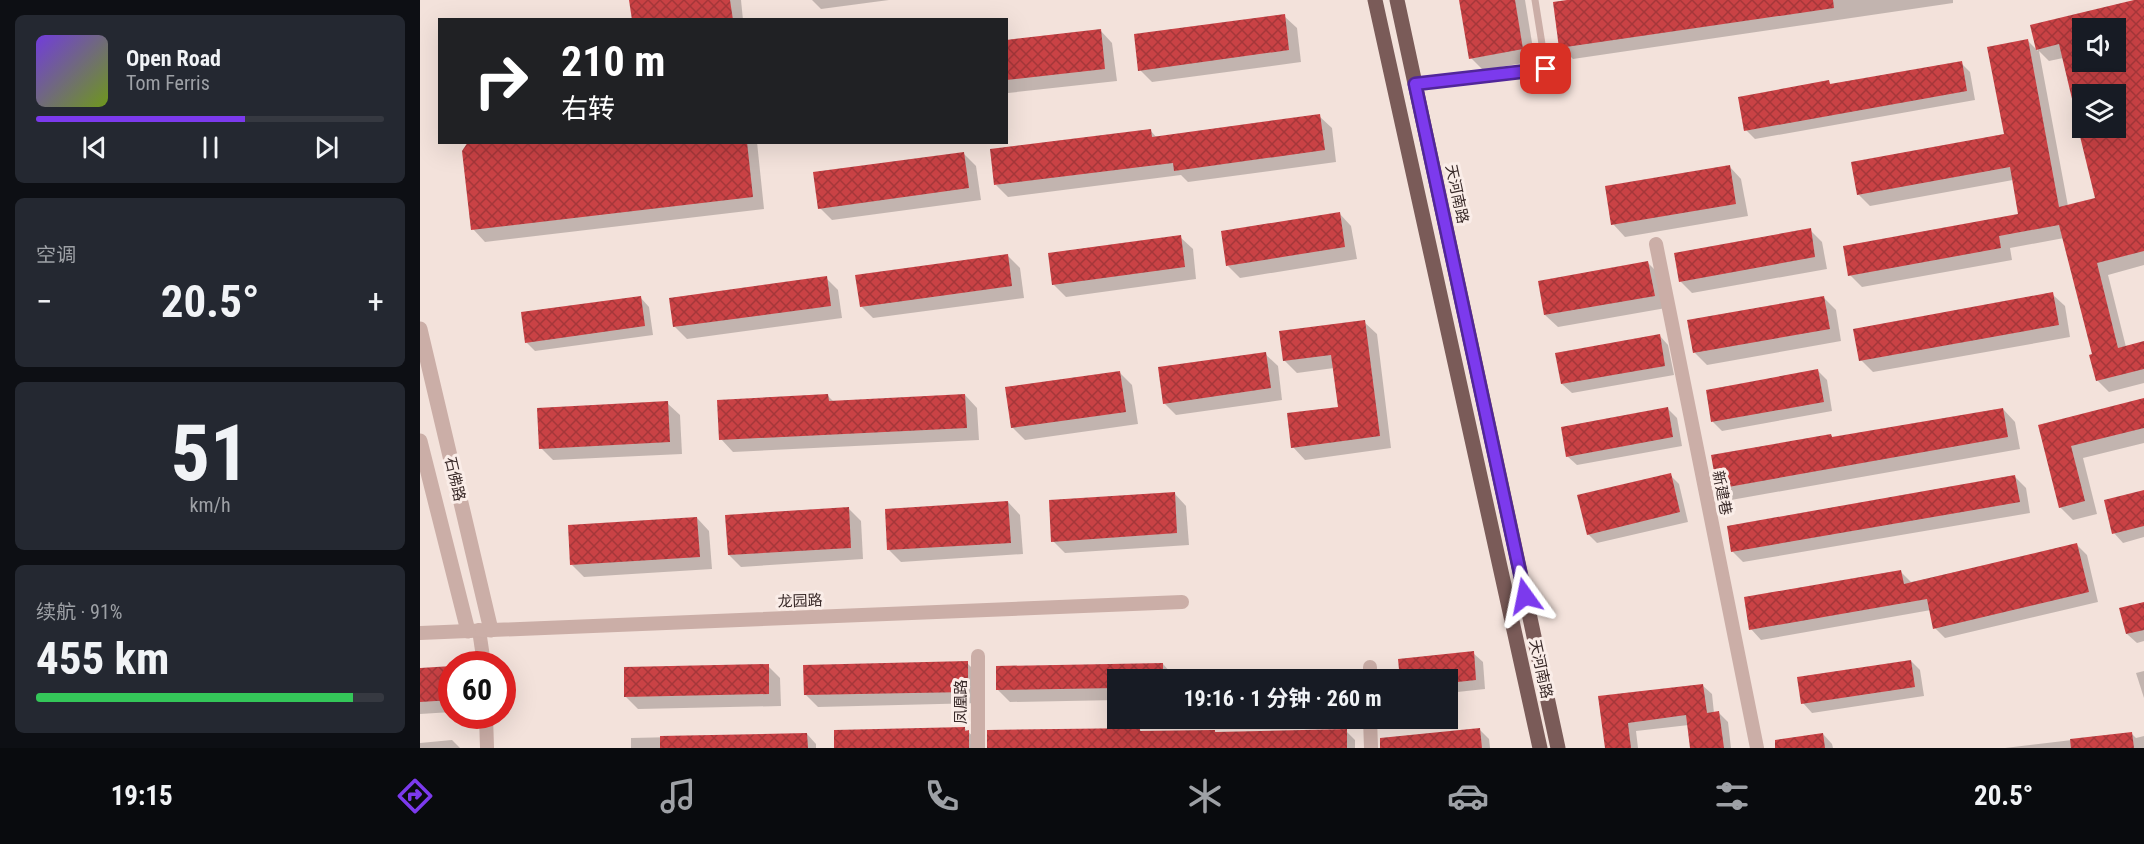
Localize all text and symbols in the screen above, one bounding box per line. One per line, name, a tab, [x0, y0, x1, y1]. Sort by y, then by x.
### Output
map controls	[2072, 18, 2126, 138]
button: sound	[2072, 18, 2126, 72]
text: 210 m	[561, 37, 666, 86]
icon: right	[462, 42, 540, 120]
pin	[1520, 43, 1571, 94]
text: Open Road	[126, 46, 221, 71]
icon: arrive	[1529, 52, 1562, 85]
text: Tom Ferris	[126, 71, 210, 95]
button: layers	[2072, 84, 2126, 138]
text: 右转	[561, 93, 615, 125]
icon: previous	[78, 131, 111, 164]
icon: pause	[194, 131, 227, 164]
icon: next	[310, 131, 343, 164]
street label: 天河南路	[1442, 163, 1472, 225]
text: 空调	[36, 243, 76, 267]
text: 20.5°	[161, 275, 259, 328]
text: −	[36, 282, 53, 321]
text: +	[368, 282, 384, 321]
text: 51	[171, 408, 249, 499]
street label: 石佛路	[441, 455, 469, 503]
street label: 新建巷	[1709, 469, 1735, 517]
text: km/h	[189, 493, 231, 517]
position arrow	[1493, 564, 1557, 628]
street label: 龙园路	[777, 591, 823, 611]
text: 续航 · 91%	[36, 600, 122, 624]
text: 455 km	[36, 632, 169, 685]
street label: 天河南路	[1526, 638, 1556, 700]
speed limit sign: 60	[438, 651, 516, 729]
street label: 凤凰路	[952, 679, 970, 725]
text: 19:16 · 1 分钟 · 260 m	[1183, 686, 1382, 711]
icon: directions	[394, 775, 436, 817]
icon: music	[657, 775, 699, 817]
icon: phone	[921, 775, 963, 817]
icon: climate	[1184, 775, 1226, 817]
icon: car	[1447, 775, 1489, 817]
icon: filters	[1711, 775, 1753, 817]
text: 19:15	[111, 780, 173, 812]
text: 20.5°	[1974, 780, 2033, 812]

